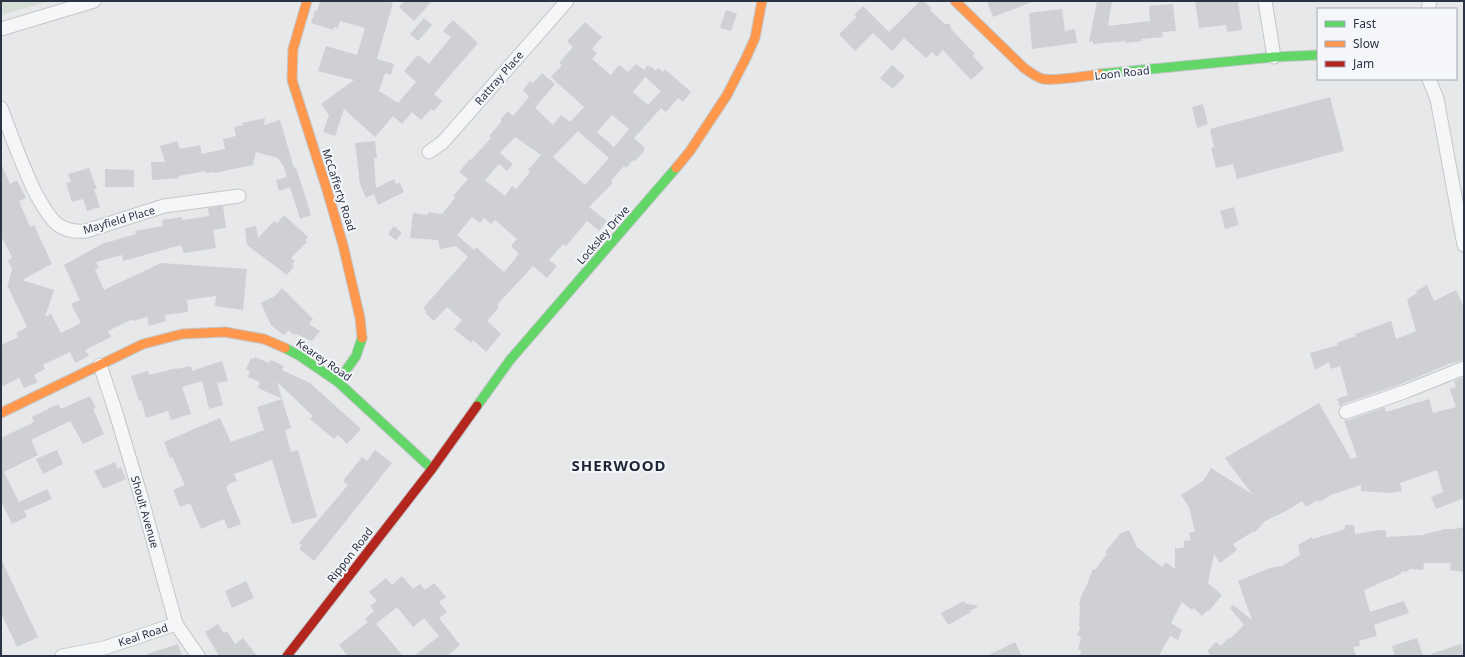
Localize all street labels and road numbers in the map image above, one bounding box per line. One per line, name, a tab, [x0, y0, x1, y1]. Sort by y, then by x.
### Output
street label: Rattray Place	[471, 47, 526, 108]
street label: Loon Road	[1094, 62, 1150, 83]
street label: McCafferty Road	[319, 147, 360, 233]
street label: Mayfield Place	[81, 202, 157, 237]
street label: Locksley Drive	[573, 202, 632, 267]
street label: Kearey Road	[294, 335, 355, 384]
street label: Shoult Avenue	[128, 474, 163, 550]
street label: Rippon Road	[323, 524, 376, 585]
street label: Keal Road	[116, 619, 170, 650]

